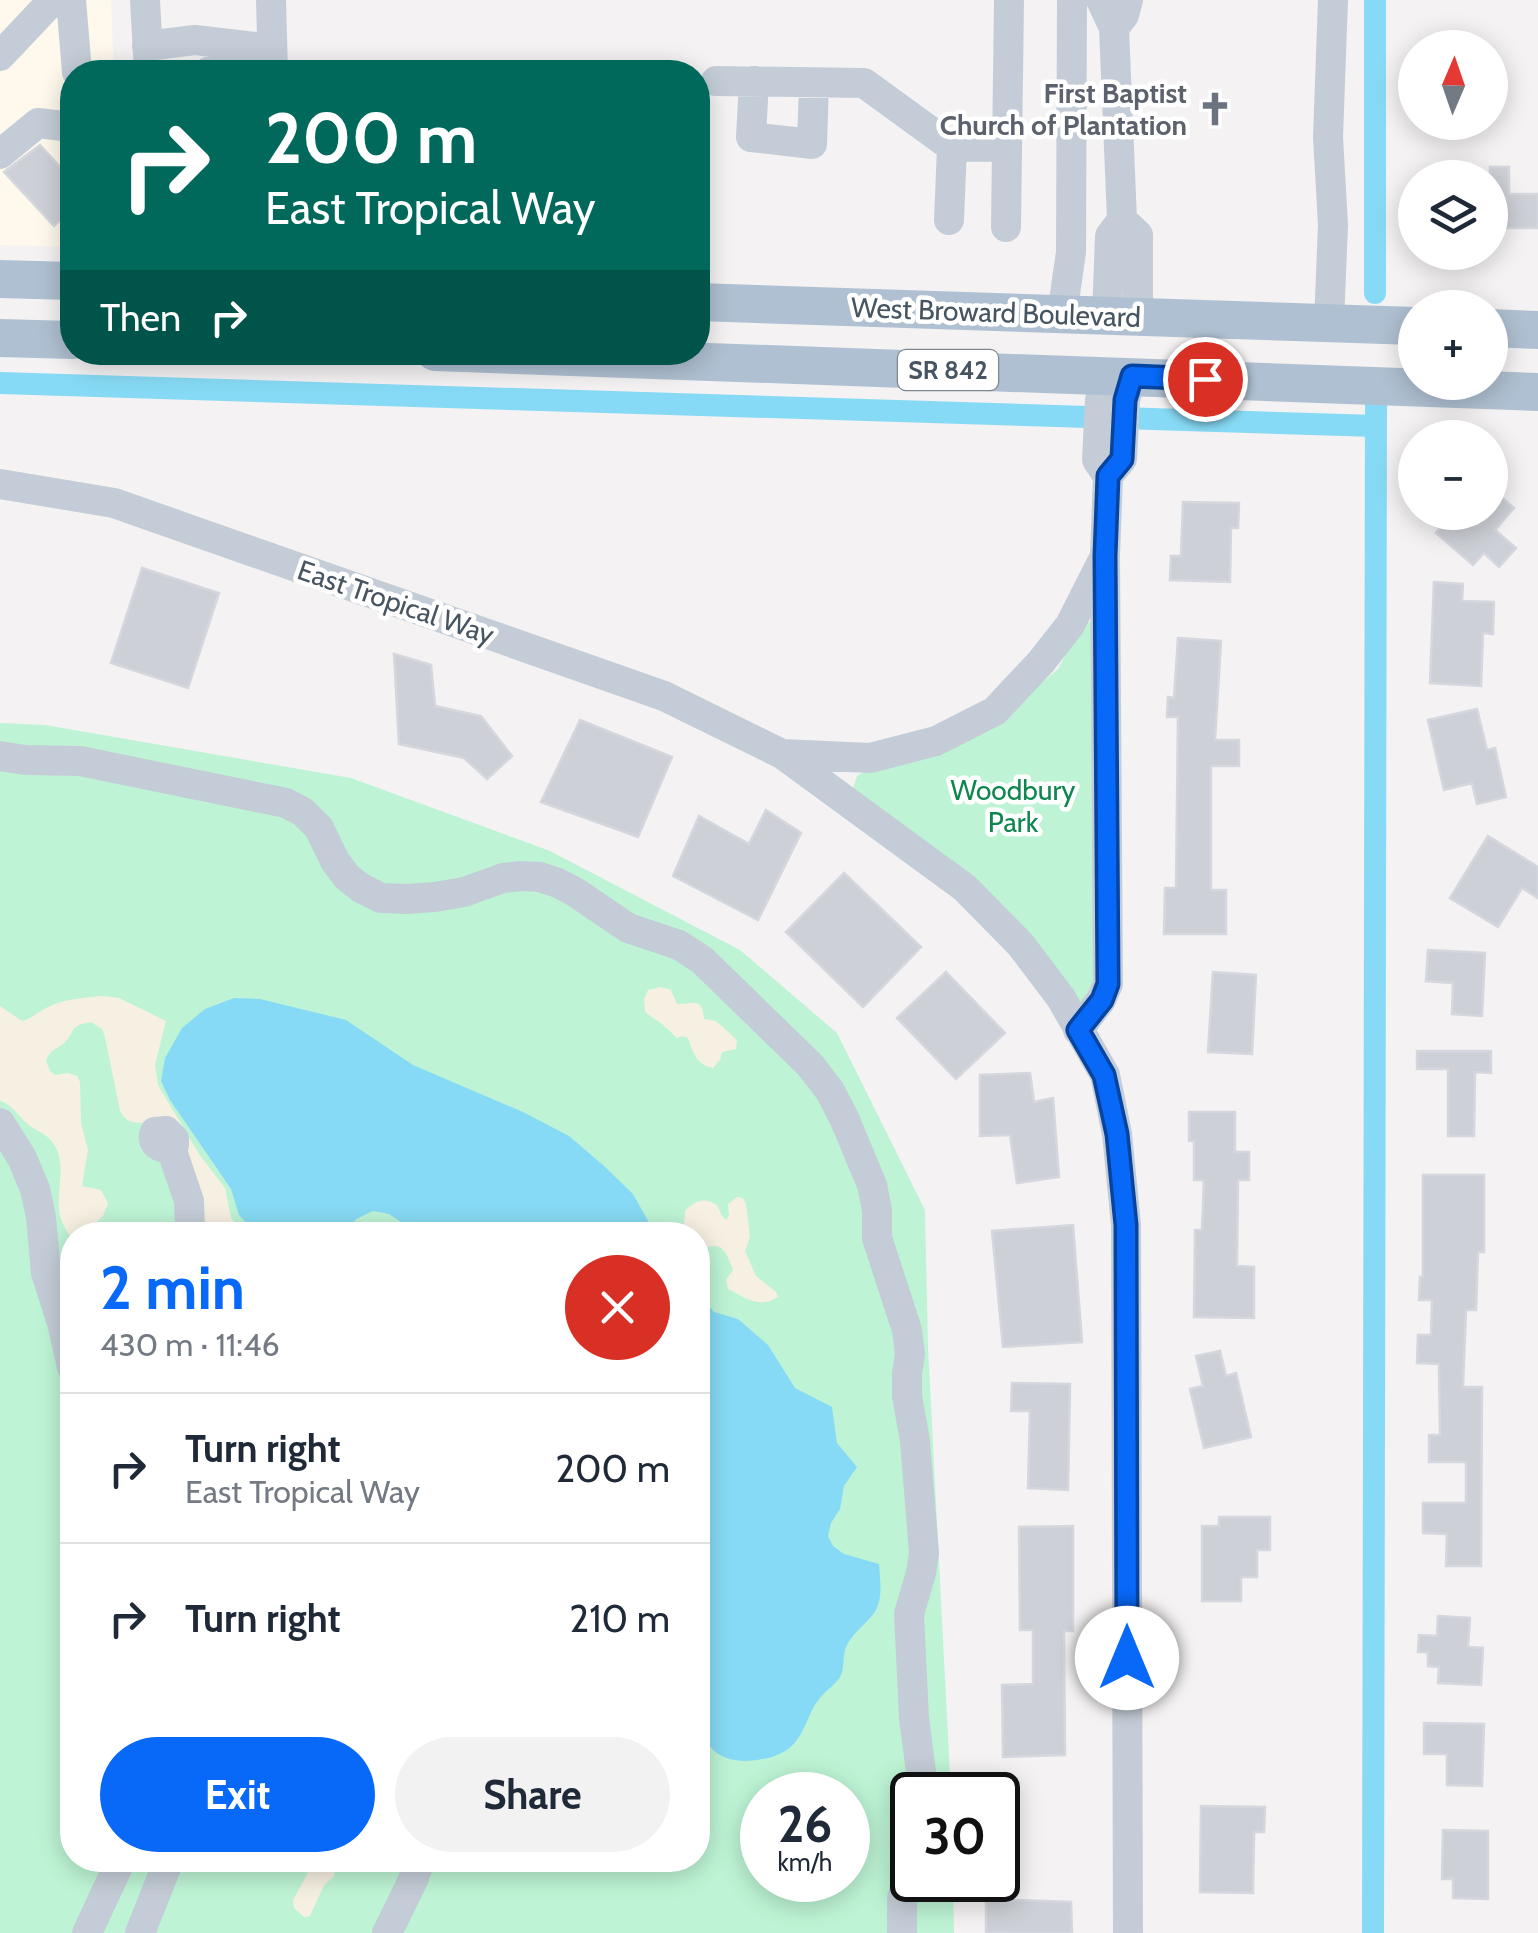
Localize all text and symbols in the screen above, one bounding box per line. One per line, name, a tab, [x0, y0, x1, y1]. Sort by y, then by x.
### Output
north arrow	[1398, 30, 1508, 140]
map controls	[1398, 30, 1508, 530]
place label: First Baptist Church of Plantation	[940, 76, 1187, 142]
church icon: First Baptist Church of Plantation	[1196, 90, 1234, 128]
text: 200 m	[265, 95, 477, 181]
icon: right	[100, 100, 230, 230]
button: layers	[1398, 160, 1508, 270]
text: East Tropical Way	[265, 181, 595, 235]
icon: right	[201, 290, 256, 345]
street label: West Broward Boulevard	[851, 290, 1141, 334]
button: +	[1398, 290, 1508, 400]
text: Then	[100, 294, 181, 341]
pin	[1163, 337, 1248, 422]
road number: SR 842	[898, 350, 998, 390]
icon: arrive	[1178, 352, 1233, 407]
button: −	[1398, 420, 1508, 530]
street label: East Tropical Way	[293, 552, 499, 652]
park label: Woodbury Park	[951, 773, 1075, 839]
text: 2 min	[100, 1251, 245, 1324]
button: close	[565, 1255, 670, 1360]
text: 430 m · 11:46	[100, 1325, 280, 1364]
text: Turn right	[185, 1425, 341, 1472]
icon: right	[100, 1441, 155, 1496]
text: 200 m	[555, 1445, 670, 1492]
text: East Tropical Way	[185, 1472, 420, 1511]
icon: right	[100, 1591, 155, 1646]
text: Turn right	[185, 1595, 341, 1642]
text: 210 m	[569, 1595, 670, 1642]
position arrow	[1075, 1606, 1179, 1710]
button: Exit	[100, 1737, 375, 1852]
button: Share	[395, 1737, 670, 1852]
speed limit sign: 30	[890, 1772, 1020, 1902]
text: 26	[778, 1794, 832, 1855]
text: km/h	[778, 1847, 832, 1877]

